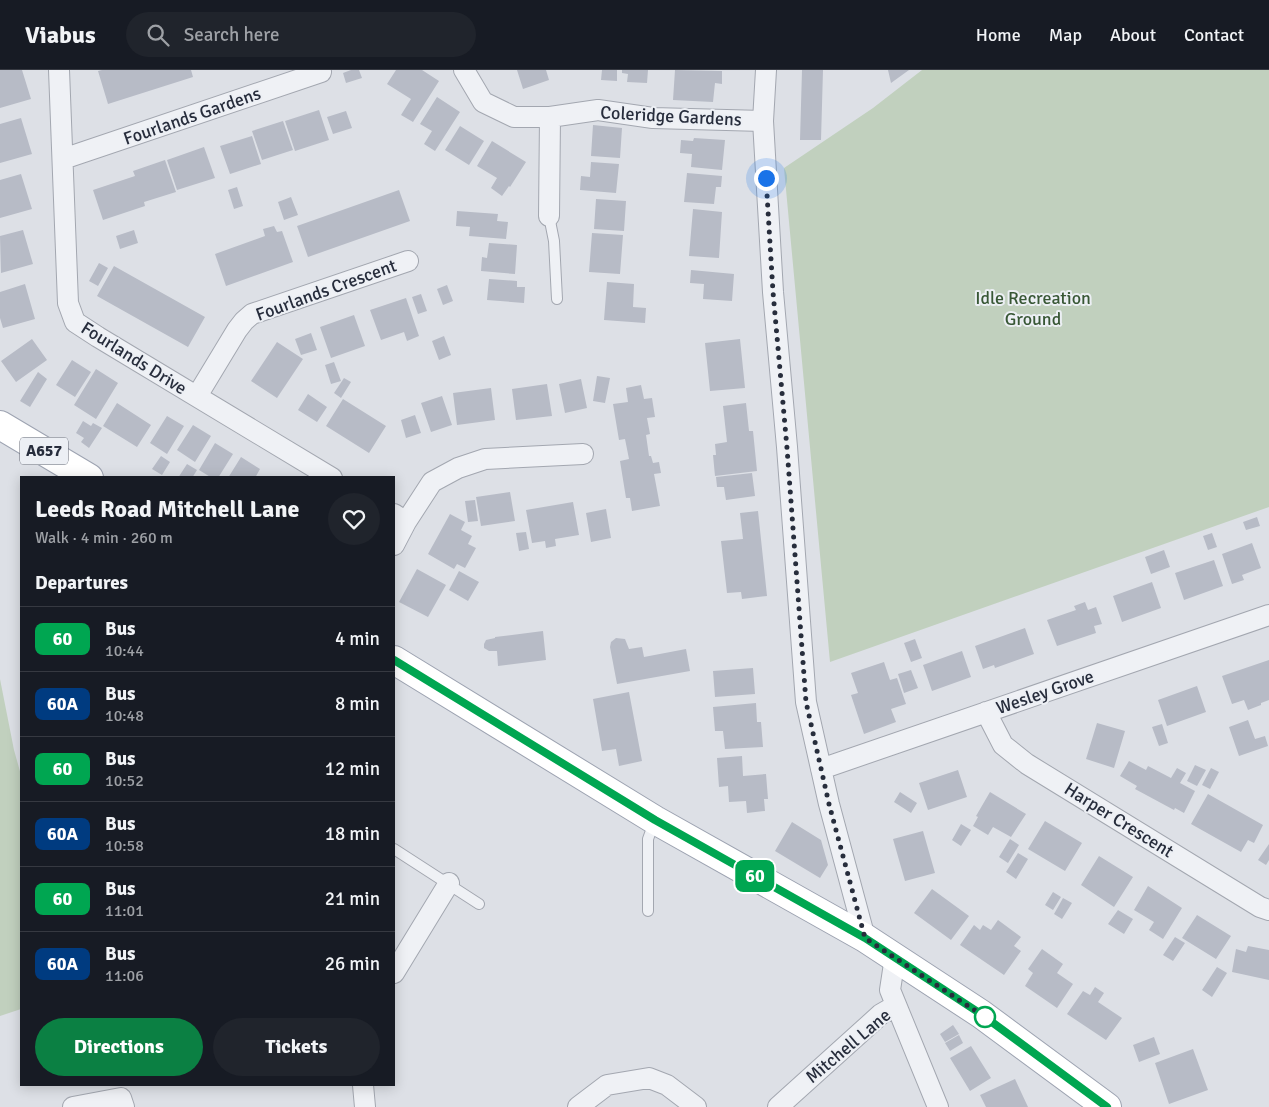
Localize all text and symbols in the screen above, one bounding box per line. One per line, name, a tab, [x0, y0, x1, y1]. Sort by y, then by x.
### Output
search box	[126, 12, 476, 57]
text: Viabus	[25, 20, 96, 50]
icon: search	[144, 21, 172, 49]
text: Search here	[184, 23, 279, 47]
text: Home	[976, 24, 1021, 46]
text: Map	[1049, 24, 1082, 46]
text: About	[1110, 24, 1156, 46]
text: Contact	[1184, 24, 1244, 46]
street label: Fourlands Gardens	[120, 82, 264, 150]
street label: Coleridge Gardens	[600, 101, 742, 131]
your location	[754, 166, 779, 191]
street label: Fourlands Crescent	[253, 254, 399, 326]
park label: Idle Recreation Ground	[975, 287, 1091, 330]
street label: Fourlands Drive	[77, 317, 191, 399]
road number: A657	[20, 438, 68, 464]
button: heart	[328, 493, 380, 545]
text: Leeds Road Mitchell Lane	[35, 494, 299, 524]
text: Walk · 4 min · 260 m	[35, 528, 173, 548]
text: Departures	[35, 571, 128, 595]
text: Bus	[105, 617, 136, 641]
text: 4 min	[335, 627, 380, 651]
text: 60	[53, 628, 72, 650]
text: 10:44	[105, 641, 144, 661]
street label: Wesley Grove	[993, 665, 1097, 719]
text: Bus	[105, 682, 136, 706]
text: 8 min	[335, 692, 380, 716]
text: 60A	[47, 693, 78, 715]
text: 10:48	[105, 706, 144, 726]
text: Bus	[105, 747, 136, 771]
text: 12 min	[325, 757, 380, 781]
text: 60	[53, 758, 72, 780]
text: 10:52	[105, 771, 144, 791]
street label: Harper Crescent	[1060, 778, 1178, 862]
text: Bus	[105, 812, 136, 836]
text: 18 min	[325, 822, 380, 846]
text: 60A	[47, 823, 78, 845]
text: 10:58	[105, 836, 144, 856]
line badge: 60	[732, 860, 778, 892]
text: 60	[745, 865, 765, 887]
text: Bus	[105, 877, 136, 901]
text: 21 min	[325, 887, 380, 911]
text: 60	[53, 888, 72, 910]
text: 11:01	[105, 901, 144, 921]
text: Bus	[105, 942, 136, 966]
text: 26 min	[325, 952, 380, 976]
text: 60A	[47, 953, 78, 975]
text: 11:06	[105, 966, 144, 986]
street label: Mitchell Lane	[801, 1004, 895, 1088]
unlabelled marker	[974, 1006, 996, 1028]
button: Directions	[35, 1018, 203, 1076]
button: Tickets	[213, 1018, 380, 1076]

